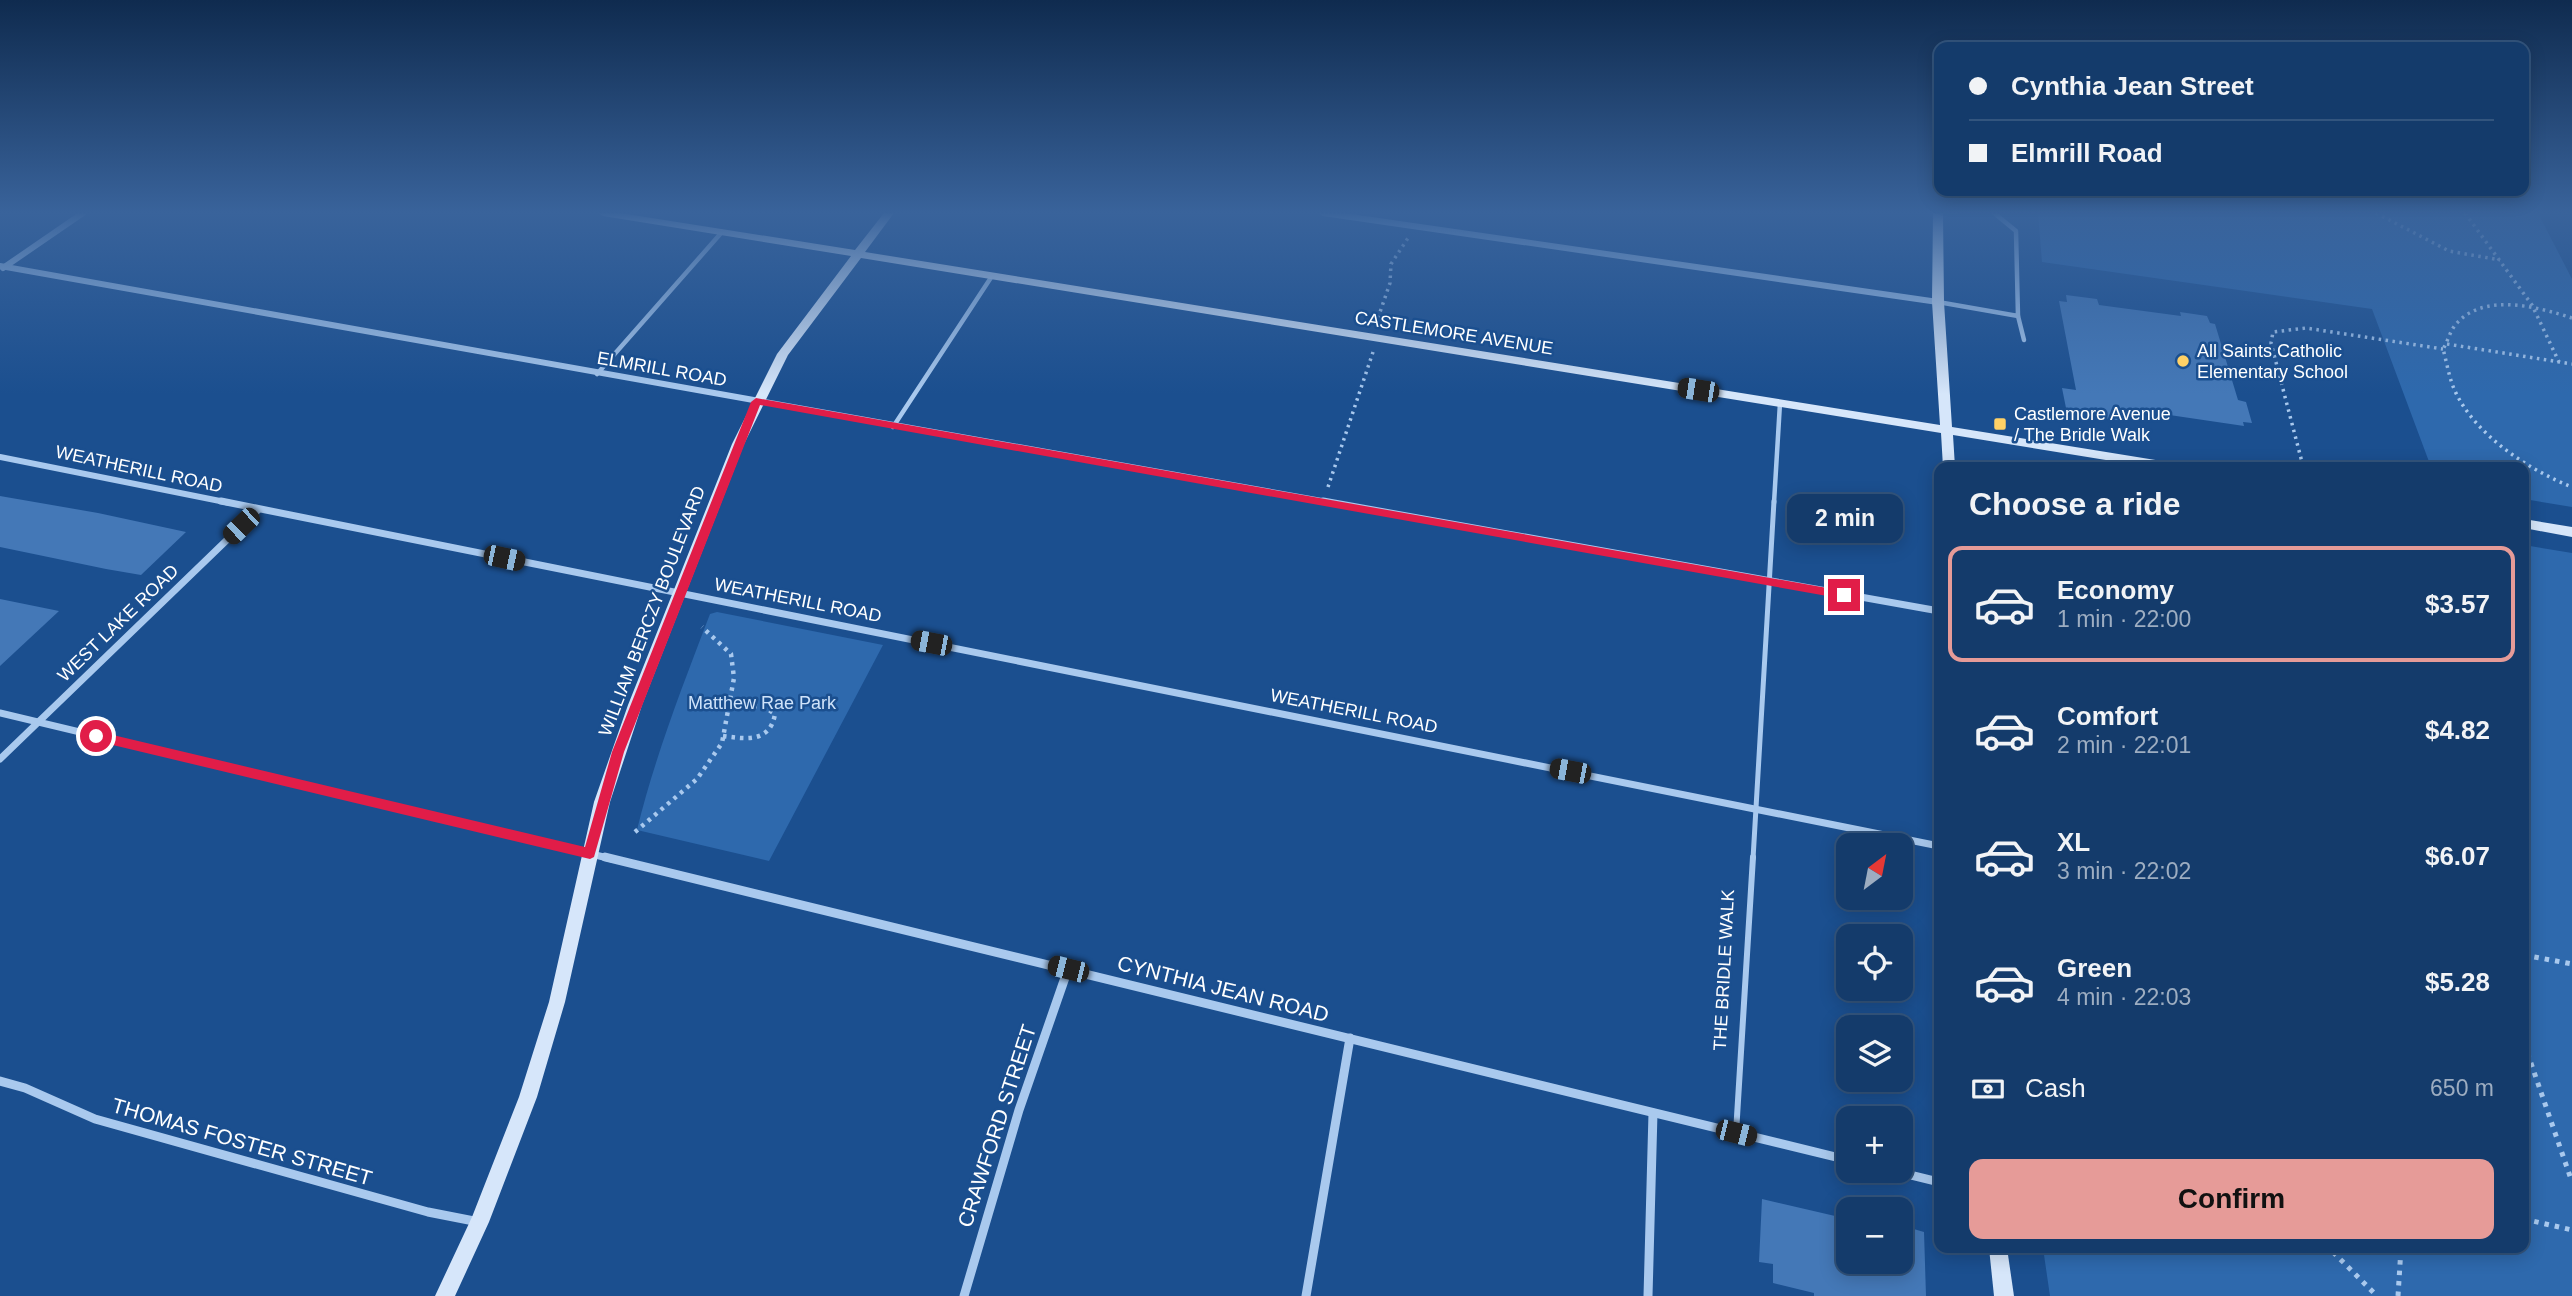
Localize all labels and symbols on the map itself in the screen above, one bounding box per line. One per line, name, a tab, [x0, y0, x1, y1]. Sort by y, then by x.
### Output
street label: CASTLEMORE AVENUE	[1353, 307, 1555, 359]
place label: All Saints Catholic Elementary School	[2197, 341, 2348, 382]
street label: ELMRILL ROAD	[596, 348, 728, 390]
marker: All Saints Catholic Elementary School	[2175, 353, 2191, 369]
car	[1676, 376, 1721, 404]
place label: Castlemore Avenue / The Bridle Walk	[2014, 404, 2171, 445]
marker: Castlemore Avenue / The Bridle Walk	[1992, 416, 2008, 432]
street label: WEATHERILL ROAD	[54, 442, 224, 496]
street label: WILLIAM BERCZY BOULEVARD	[595, 483, 709, 739]
callout: 2 min	[1786, 494, 1902, 542]
car	[219, 504, 264, 548]
car	[482, 543, 527, 573]
street label: WEST LAKE ROAD	[54, 560, 182, 686]
street label: WEATHERILL ROAD	[713, 574, 883, 626]
route end	[1828, 579, 1860, 611]
car	[909, 629, 954, 657]
street label: WEATHERILL ROAD	[1269, 685, 1439, 737]
park label: Matthew Rae Park	[688, 693, 837, 713]
route start	[80, 720, 112, 752]
car	[1548, 757, 1593, 785]
north arrow	[1836, 833, 1913, 910]
street label: THE BRIDLE WALK	[1710, 889, 1738, 1051]
street label: CYNTHIA JEAN ROAD	[1115, 951, 1331, 1026]
car	[1046, 954, 1091, 984]
street label: CRAWFORD STREET	[953, 1022, 1040, 1230]
street label: THOMAS FOSTER STREET	[109, 1093, 375, 1190]
car	[1714, 1118, 1759, 1148]

